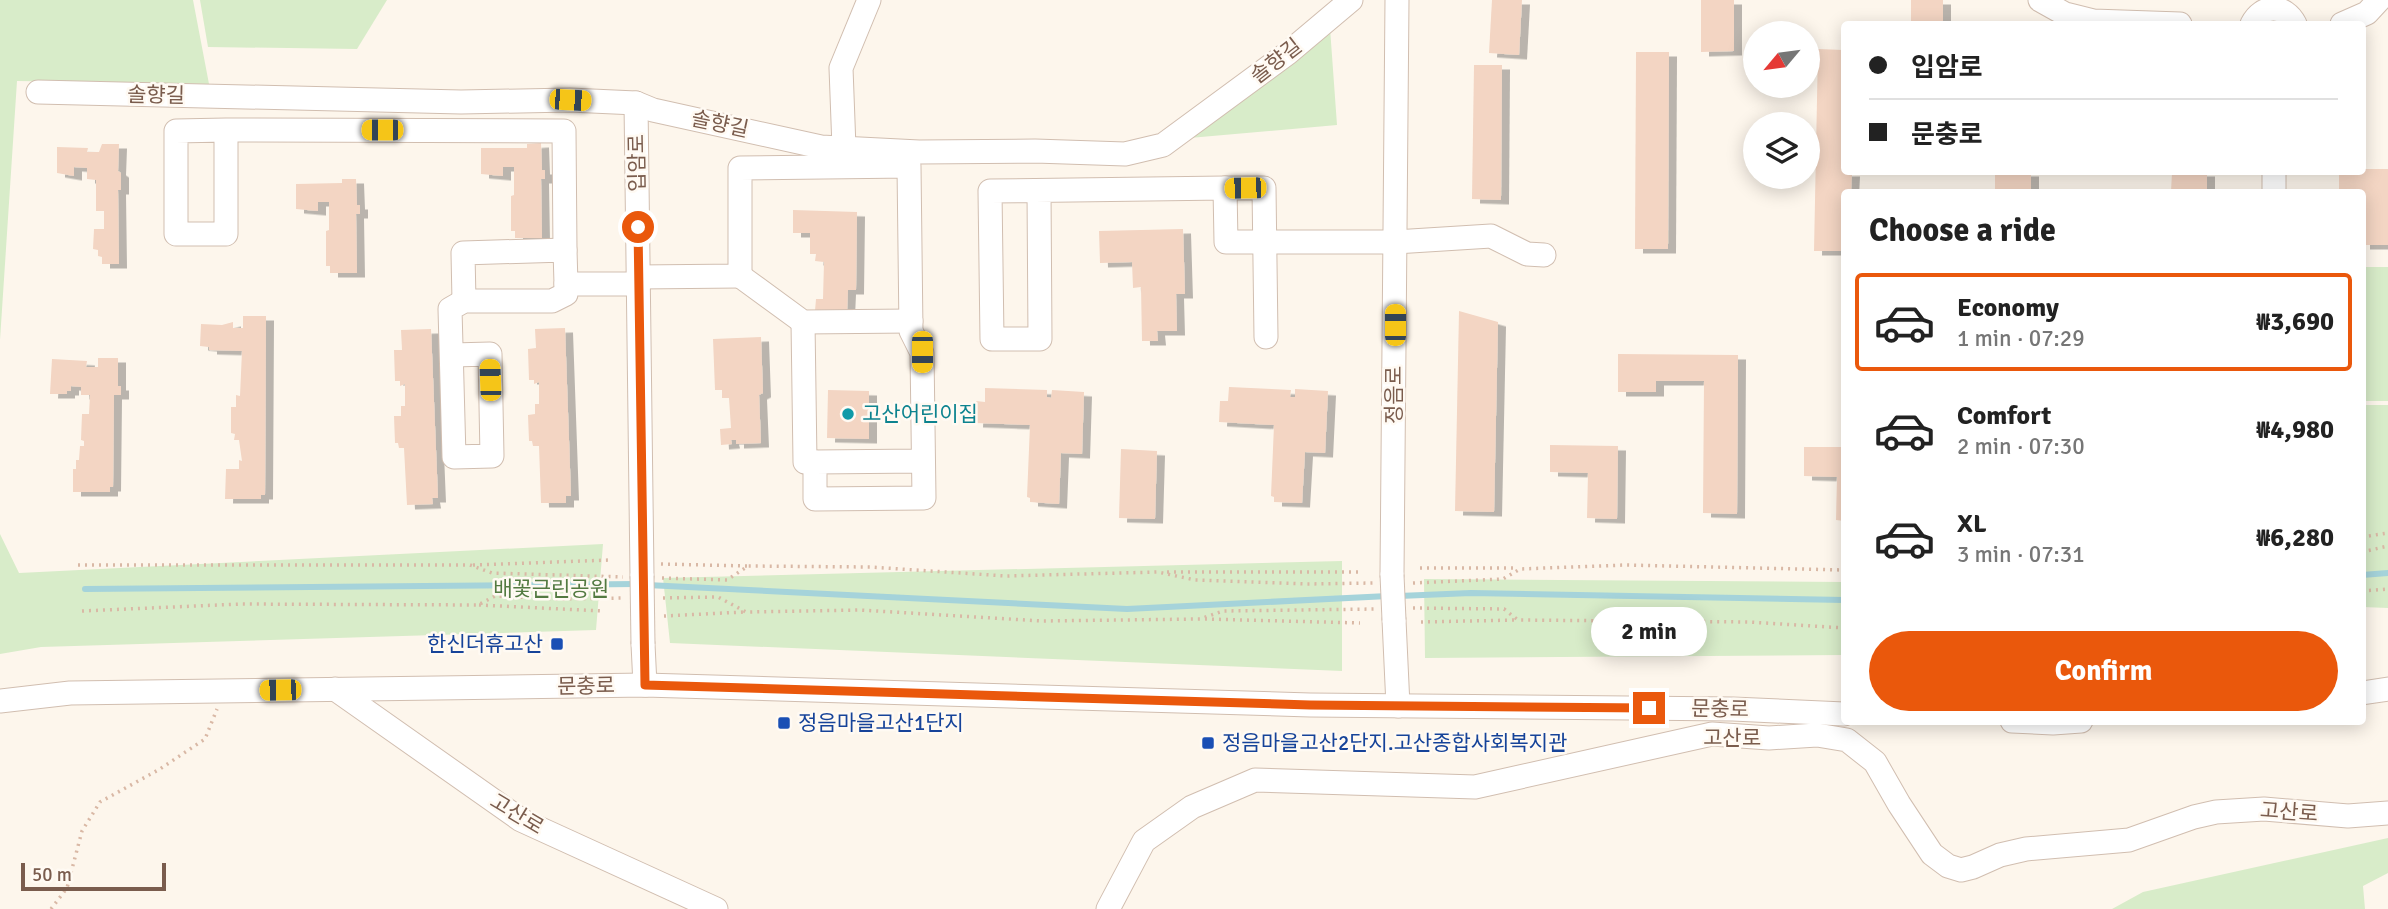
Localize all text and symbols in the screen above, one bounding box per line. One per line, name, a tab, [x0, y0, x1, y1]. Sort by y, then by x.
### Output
north arrow	[1743, 21, 1820, 98]
map controls	[1743, 21, 1820, 189]
street label: 솔향길	[1245, 33, 1307, 89]
text: 입암로	[1911, 52, 1983, 84]
street label: 솔향길	[127, 81, 185, 109]
car	[549, 88, 592, 112]
street label: 솔향길	[689, 105, 751, 143]
button: layers	[1743, 112, 1820, 189]
text: 문충로	[1911, 119, 1983, 151]
car	[362, 120, 404, 141]
street label: 입암로	[623, 134, 651, 192]
car	[1224, 177, 1267, 199]
route start	[622, 211, 654, 243]
text: Choose a ride	[1869, 211, 2056, 250]
icon: car	[1873, 291, 1936, 354]
text: Economy	[1957, 292, 2059, 324]
car	[1385, 304, 1406, 346]
text: ₩3,690	[2256, 306, 2334, 338]
text: 1 min · 07:29	[1957, 324, 2085, 353]
car	[912, 331, 933, 373]
car	[479, 359, 502, 401]
street label: 정음로	[1381, 366, 1407, 424]
icon: car	[1873, 399, 1936, 462]
text: Comfort	[1957, 400, 2051, 432]
place label: 고산어린이집	[862, 401, 978, 427]
marker: 고산어린이집	[840, 406, 856, 422]
text: ₩4,980	[2256, 414, 2334, 446]
text: 2 min · 07:30	[1957, 432, 2085, 461]
icon: car	[1873, 507, 1936, 570]
text: XL	[1957, 508, 1987, 540]
text: ₩6,280	[2256, 522, 2334, 554]
text: 3 min · 07:31	[1957, 540, 2085, 569]
park label: 배꽃근린공원	[493, 576, 609, 602]
callout: 2 min	[1591, 606, 1707, 656]
text: 2 min	[1621, 617, 1677, 646]
place label: 한신더휴고산	[427, 631, 543, 657]
button: Confirm	[1869, 631, 2338, 711]
marker: 한신더휴고산	[549, 636, 565, 652]
street label: 문충로	[557, 672, 615, 700]
car	[259, 679, 302, 701]
route end	[1633, 692, 1665, 724]
street label: 문충로	[1691, 695, 1749, 723]
place label: 정음마을고산1단지	[798, 710, 964, 736]
marker: 정음마을고산1단지	[776, 715, 792, 731]
street label: 고산로	[1703, 725, 1761, 751]
place label: 정음마을고산2단지.고산종합사회복지관	[1222, 730, 1567, 756]
marker: 정음마을고산2단지.고산종합사회복지관	[1200, 735, 1216, 751]
street label: 고산로	[485, 788, 549, 840]
street label: 고산로	[2259, 797, 2319, 827]
scale bar	[21, 860, 166, 892]
text: 50 m	[32, 863, 72, 887]

